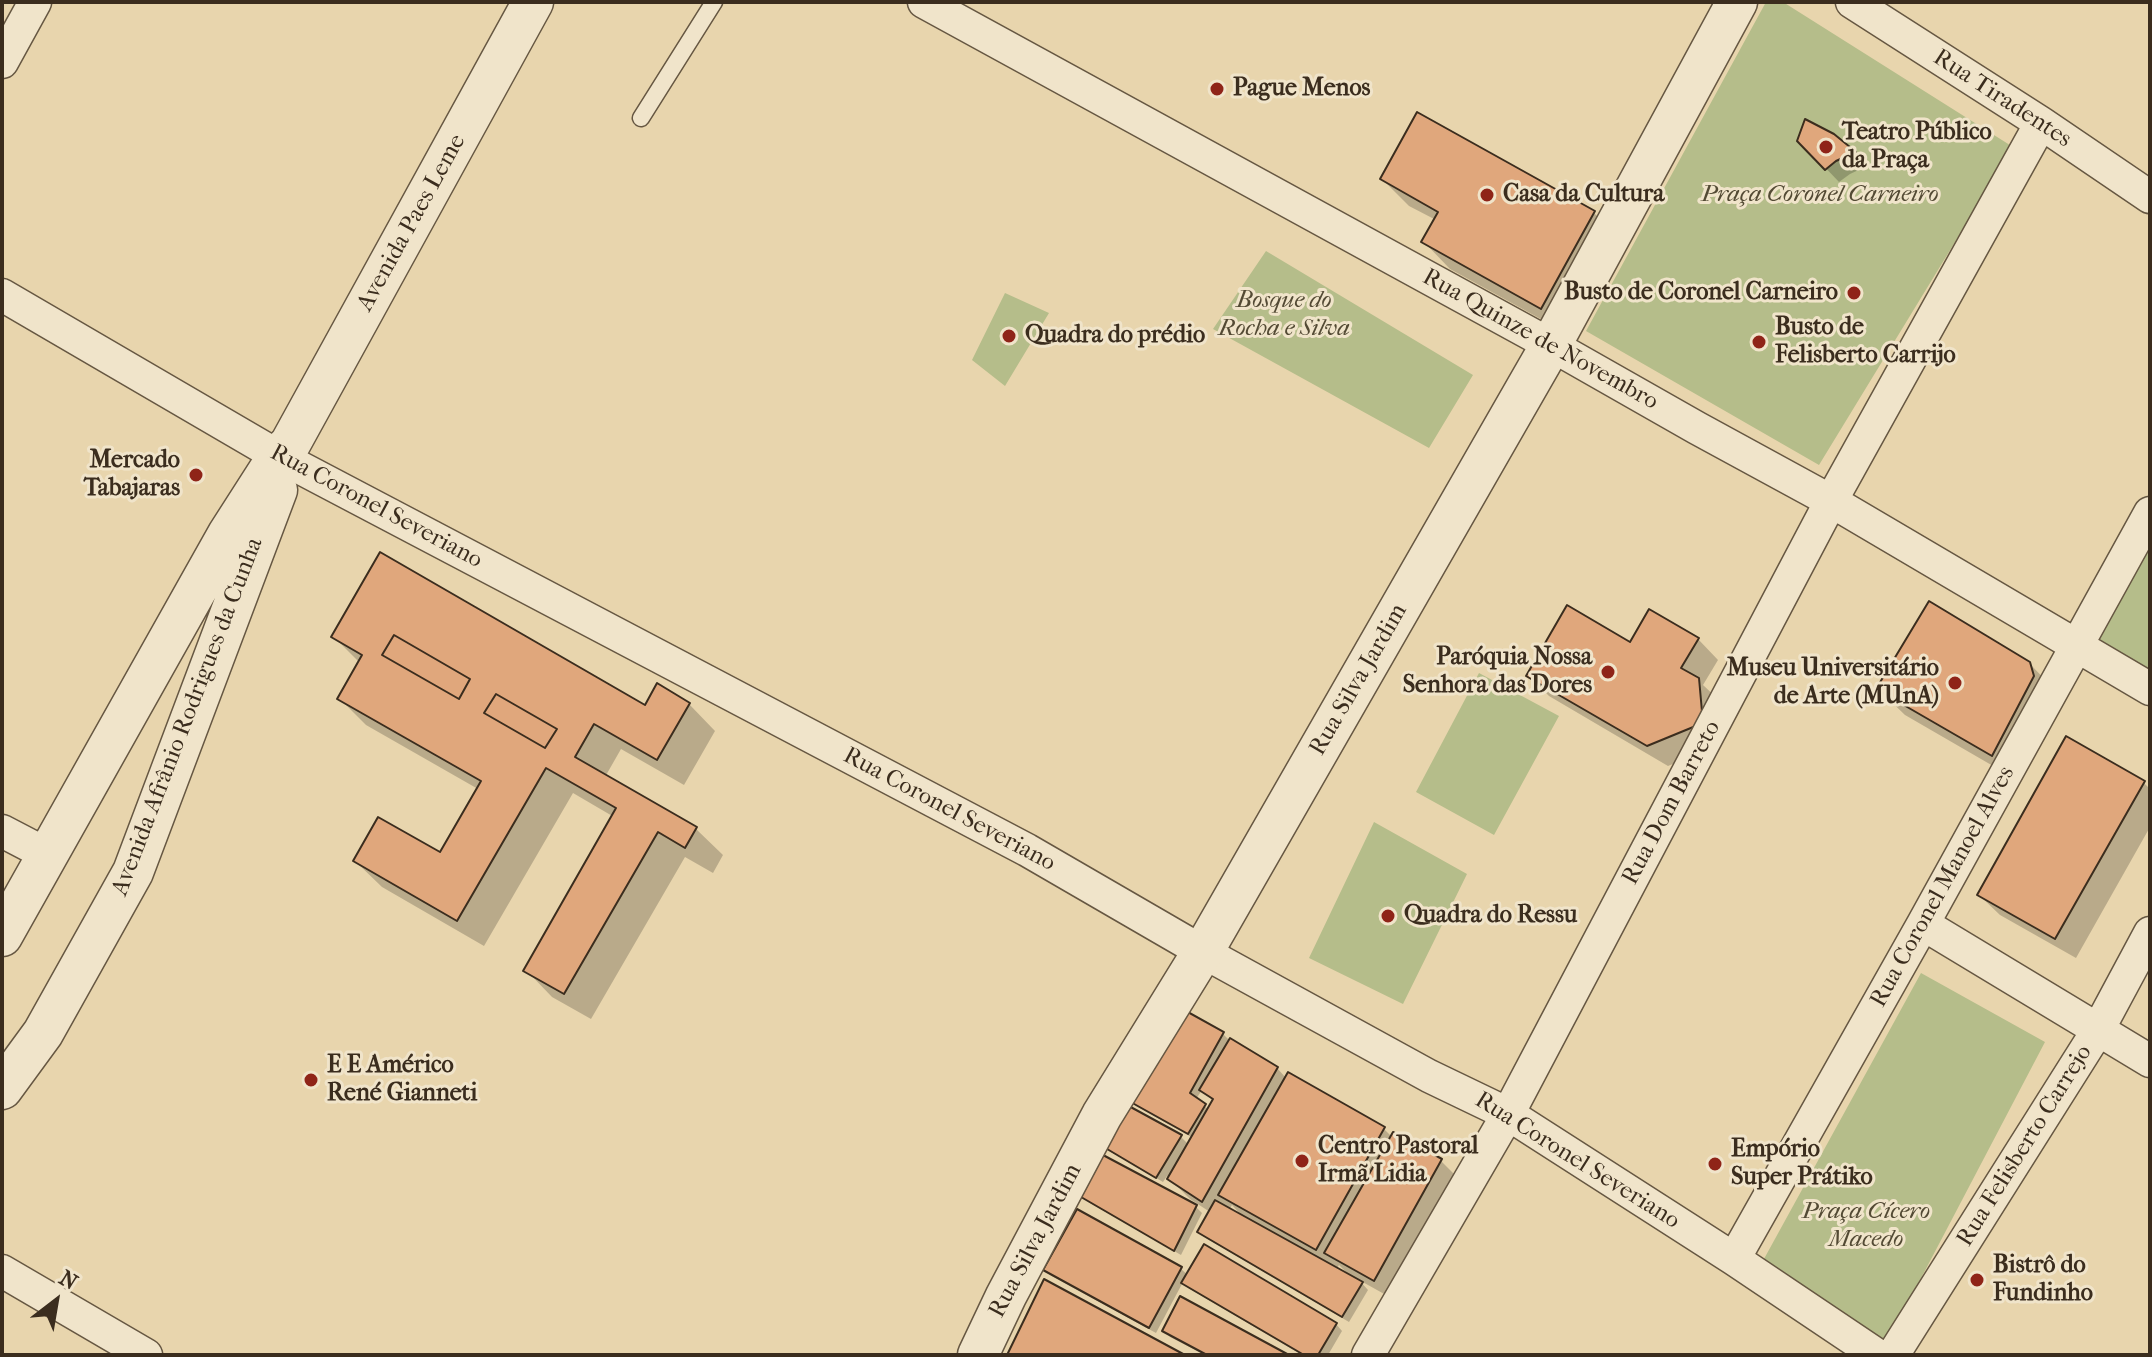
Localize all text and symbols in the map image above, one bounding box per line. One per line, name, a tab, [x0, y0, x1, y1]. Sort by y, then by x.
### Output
street label: Rua Tiradentes	[1927, 44, 2077, 154]
place label: Pague Menos	[1233, 75, 1370, 103]
marker: Pague Menos	[1208, 80, 1226, 98]
place label: Teatro Público da Praça	[1842, 119, 1992, 175]
street label: Avenida Paes Leme	[351, 129, 473, 317]
marker: Teatro Público da Praça	[1817, 138, 1835, 156]
place label: Casa da Cultura	[1503, 181, 1664, 209]
park label: Praça Coronel Carneiro	[1701, 181, 1939, 209]
marker: Casa da Cultura	[1478, 186, 1496, 204]
street label: Rua Quinze de Novembro	[1417, 263, 1663, 417]
place label: Busto de Coronel Carneiro	[1564, 279, 1838, 307]
marker: Busto de Coronel Carneiro	[1845, 284, 1863, 302]
park label: Bosque do Rocha e Silva	[1218, 287, 1350, 343]
place label: Busto de Felisberto Carrijo	[1775, 314, 1956, 370]
place label: Quadra do prédio	[1025, 322, 1205, 350]
marker: Quadra do prédio	[1000, 327, 1018, 345]
marker: Busto de Felisberto Carrijo	[1750, 333, 1768, 351]
street label: Rua Coronel Severiano	[265, 439, 487, 575]
place label: Mercado Tabajaras	[84, 447, 180, 503]
marker: Mercado Tabajaras	[187, 466, 205, 484]
street label: Avenida Afrânio Rodrigues da Cunha	[106, 534, 270, 900]
street label: Rua Silva Jardim	[1304, 599, 1414, 761]
place label: Paróquia Nossa Senhora das Dores	[1403, 644, 1592, 700]
place label: Museu Universitário de Arte (MUnA)	[1727, 655, 1939, 711]
marker: Paróquia Nossa Senhora das Dores	[1599, 663, 1617, 681]
marker: Museu Universitário de Arte (MUnA)	[1946, 674, 1964, 692]
street label: Rua Dom Barreto	[1617, 716, 1727, 890]
street label: Rua Coronel Severiano	[838, 742, 1060, 878]
street label: Rua Coronel Manoel Alves	[1865, 761, 2021, 1013]
place label: Quadra do Ressu	[1404, 902, 1577, 930]
marker: Quadra do Ressu	[1379, 907, 1397, 925]
street label: Rua Felisberto Carrejo	[1951, 1040, 2099, 1252]
place label: E E Américo René Gianneti	[327, 1052, 477, 1108]
marker: E E Américo René Gianneti	[302, 1071, 320, 1089]
street label: Rua Coronel Severiano	[1469, 1086, 1685, 1236]
place label: Centro Pastoral Irmã Lidia	[1318, 1133, 1478, 1189]
place label: Empório Super Prátiko	[1731, 1136, 1873, 1192]
marker: Centro Pastoral Irmã Lidia	[1293, 1152, 1311, 1170]
marker: Empório Super Prátiko	[1706, 1155, 1724, 1173]
street label: Rua Silva Jardim	[983, 1159, 1089, 1323]
park label: Praça Cícero Macedo	[1802, 1198, 1930, 1254]
place label: Bistrô do Fundinho	[1993, 1252, 2093, 1308]
north arrow	[16, 1261, 96, 1341]
text: N	[55, 1265, 82, 1296]
marker: Bistrô do Fundinho	[1968, 1271, 1986, 1289]

